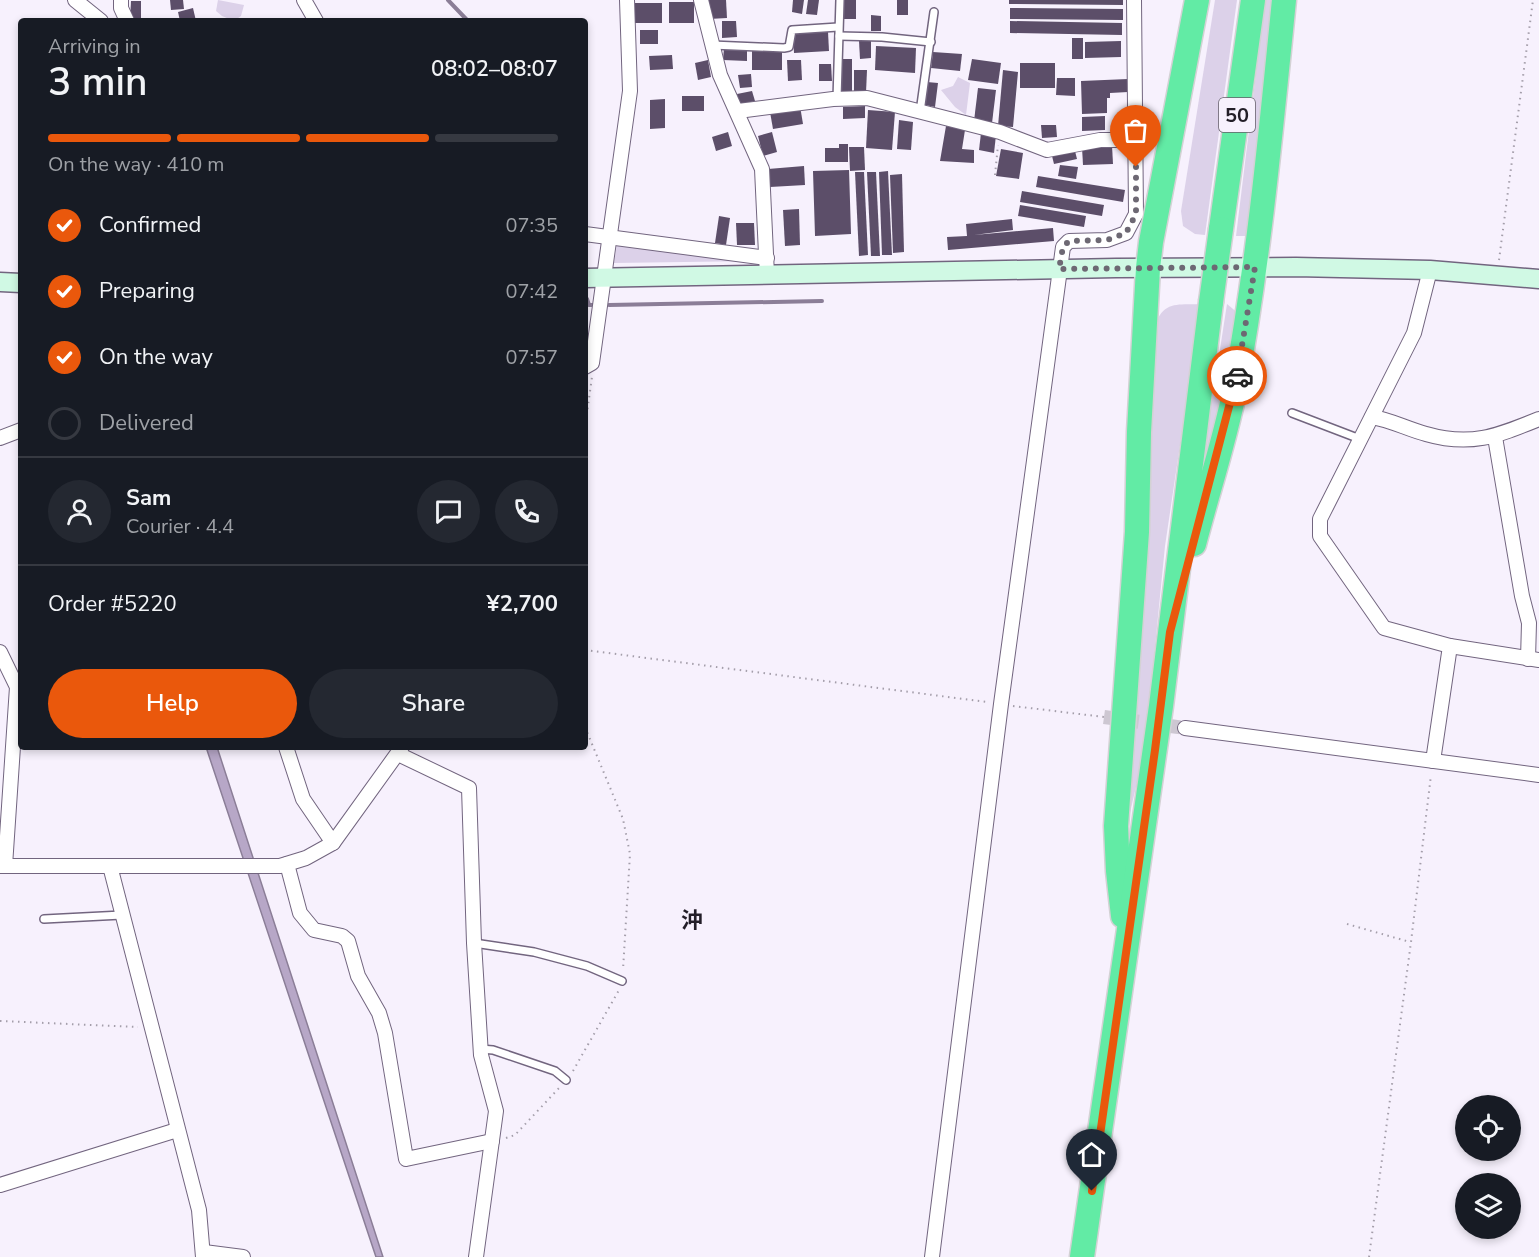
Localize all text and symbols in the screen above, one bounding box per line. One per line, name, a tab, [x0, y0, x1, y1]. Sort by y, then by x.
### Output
text: Arriving in	[48, 33, 141, 60]
text: 08:02–08:07	[431, 54, 558, 84]
text: 3 min	[48, 56, 147, 109]
road number: 50	[1219, 98, 1255, 132]
pin	[1110, 105, 1161, 167]
icon: bag	[1119, 114, 1152, 147]
text: On the way · 410 m	[48, 151, 224, 178]
icon: check	[48, 209, 81, 242]
text: Confirmed	[99, 210, 201, 240]
text: 07:35	[505, 212, 558, 239]
icon: check	[48, 275, 81, 308]
text: Preparing	[99, 276, 195, 306]
text: 07:42	[505, 278, 558, 305]
icon: check	[48, 341, 81, 374]
text: On the way	[99, 342, 213, 372]
text: 07:57	[505, 344, 558, 371]
courier	[1207, 346, 1267, 406]
icon: car	[1221, 360, 1254, 393]
text: Delivered	[99, 408, 194, 438]
button: person	[48, 480, 111, 543]
button: chat	[417, 480, 480, 543]
button: phone	[495, 480, 558, 543]
text: Sam	[126, 483, 171, 513]
text: Courier · 4.4	[126, 513, 234, 540]
text: Order #5220	[48, 589, 177, 619]
text: ¥2,700	[487, 589, 558, 619]
button: Help	[48, 669, 297, 738]
button: Share	[309, 669, 558, 738]
district label: 沖	[681, 906, 703, 936]
map controls	[1455, 1095, 1521, 1239]
button: locate	[1455, 1095, 1521, 1161]
pin	[1066, 1129, 1117, 1191]
icon: home	[1075, 1138, 1108, 1171]
button: layers	[1455, 1173, 1521, 1239]

